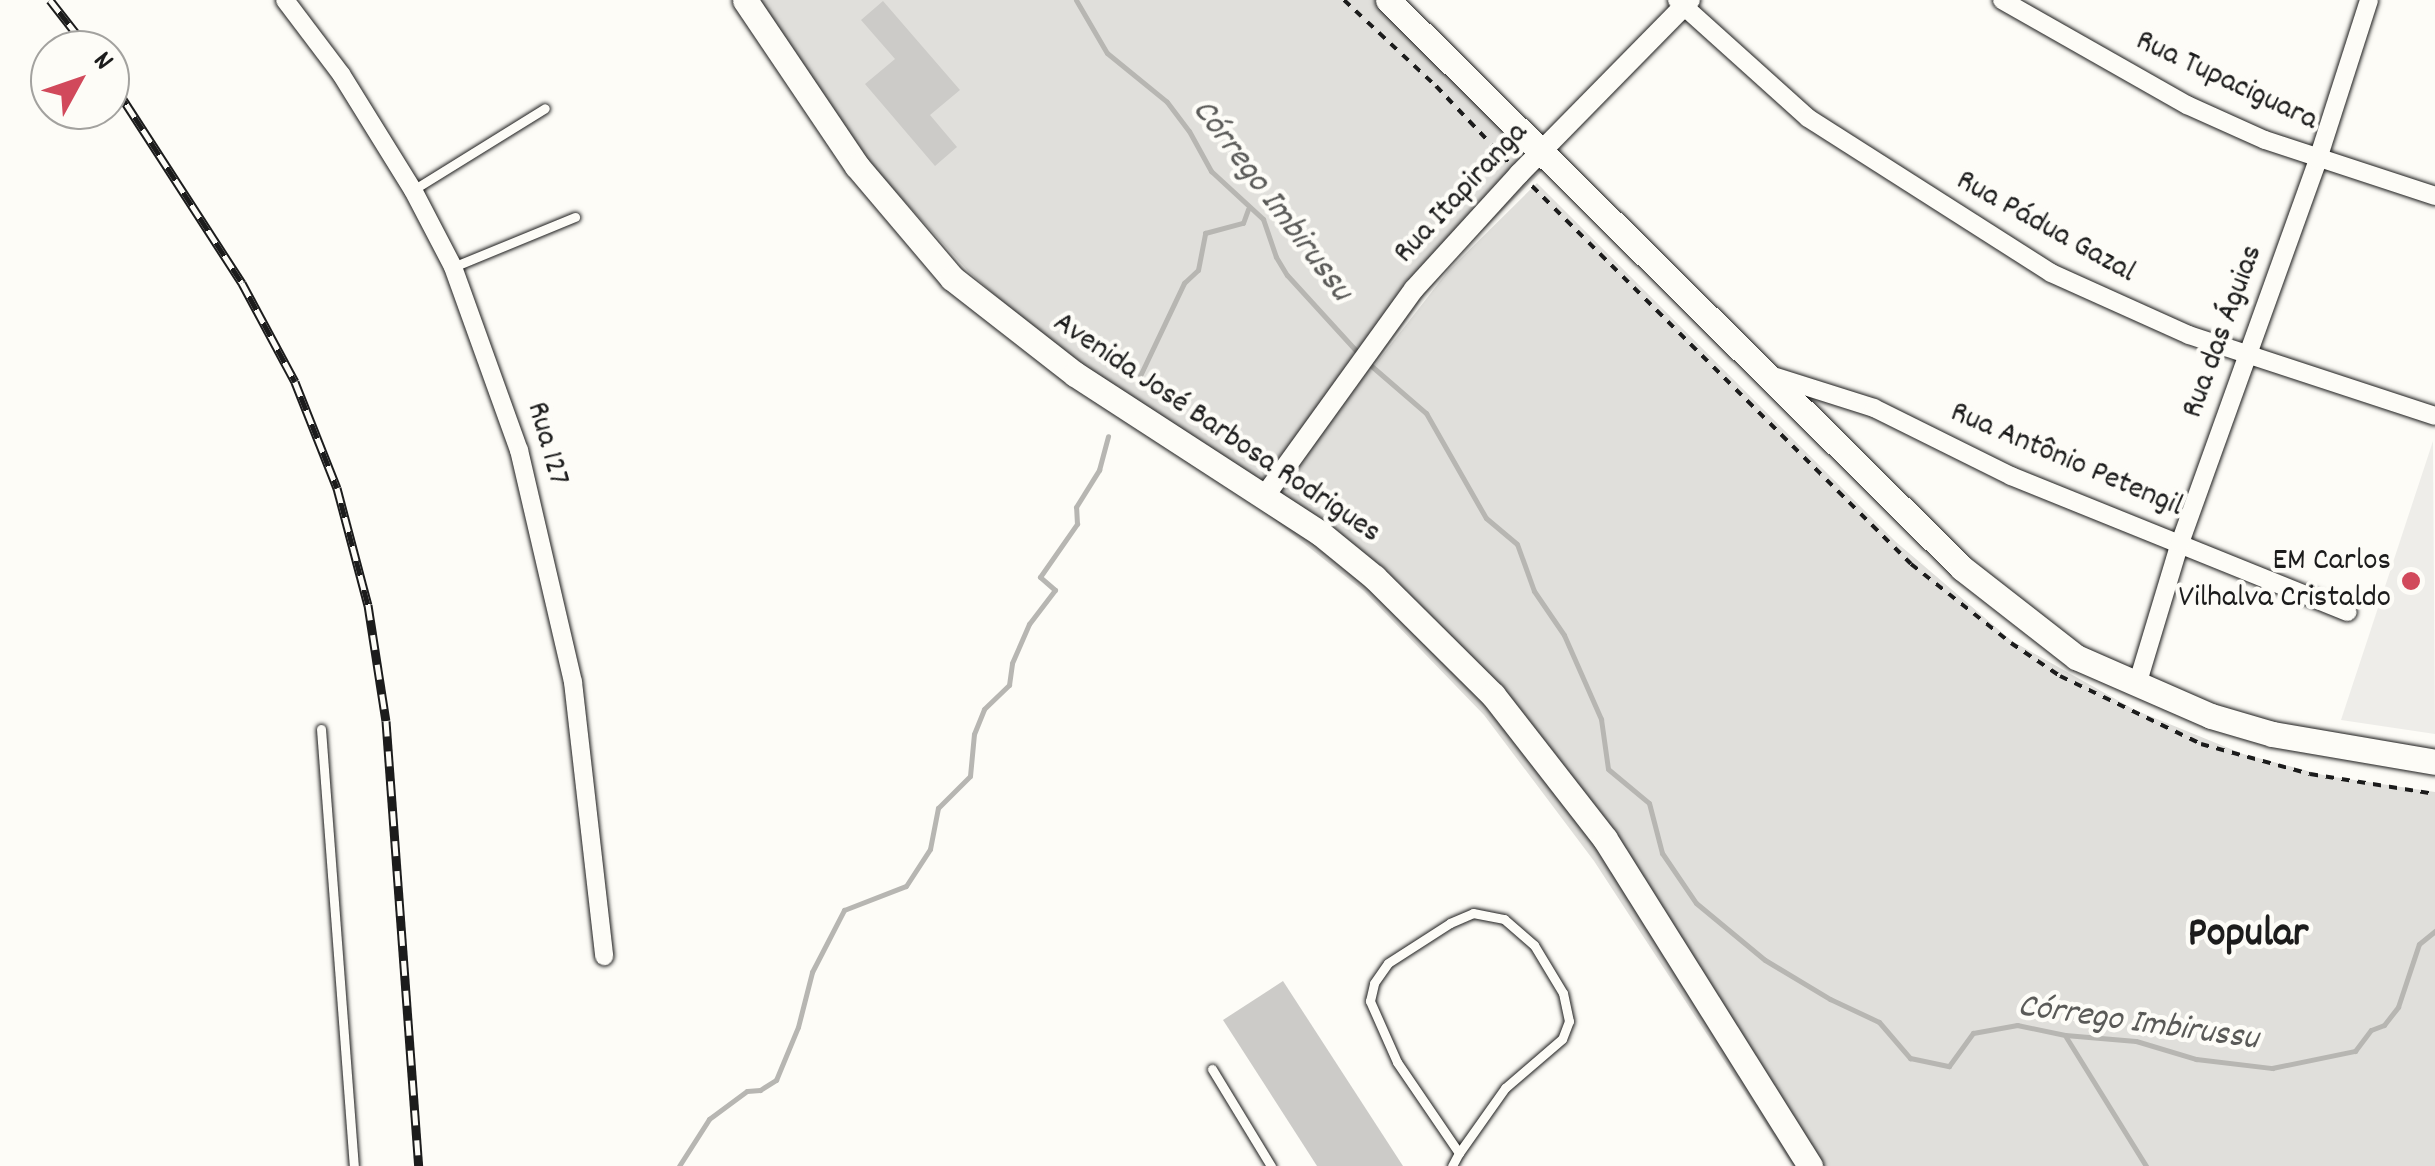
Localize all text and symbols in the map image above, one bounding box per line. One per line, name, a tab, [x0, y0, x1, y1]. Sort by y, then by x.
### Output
street label: Rua Tupaciguara	[2129, 23, 2323, 141]
north arrow	[30, 30, 130, 130]
text: N	[82, 44, 121, 80]
water label: Córrego Imbirussu	[1181, 92, 1361, 310]
street label: Rua Itapiranga	[1387, 115, 1537, 273]
street label: Rua Pádua Gazal	[1949, 163, 2141, 293]
street label: Rua das Águias	[2175, 240, 2273, 424]
street label: Avenida José Barbosa Rodrigues	[1045, 305, 1387, 553]
street label: Rua Antônio Petengil	[1944, 395, 2188, 527]
street label: Rua 127	[516, 398, 576, 490]
place label: EM Carlos Vilhalva Cristaldo	[2178, 544, 2391, 619]
marker: EM Carlos Vilhalva Cristaldo	[2400, 570, 2422, 592]
district label: Popular	[2188, 911, 2308, 961]
water label: Córrego Imbirussu	[2015, 986, 2261, 1062]

